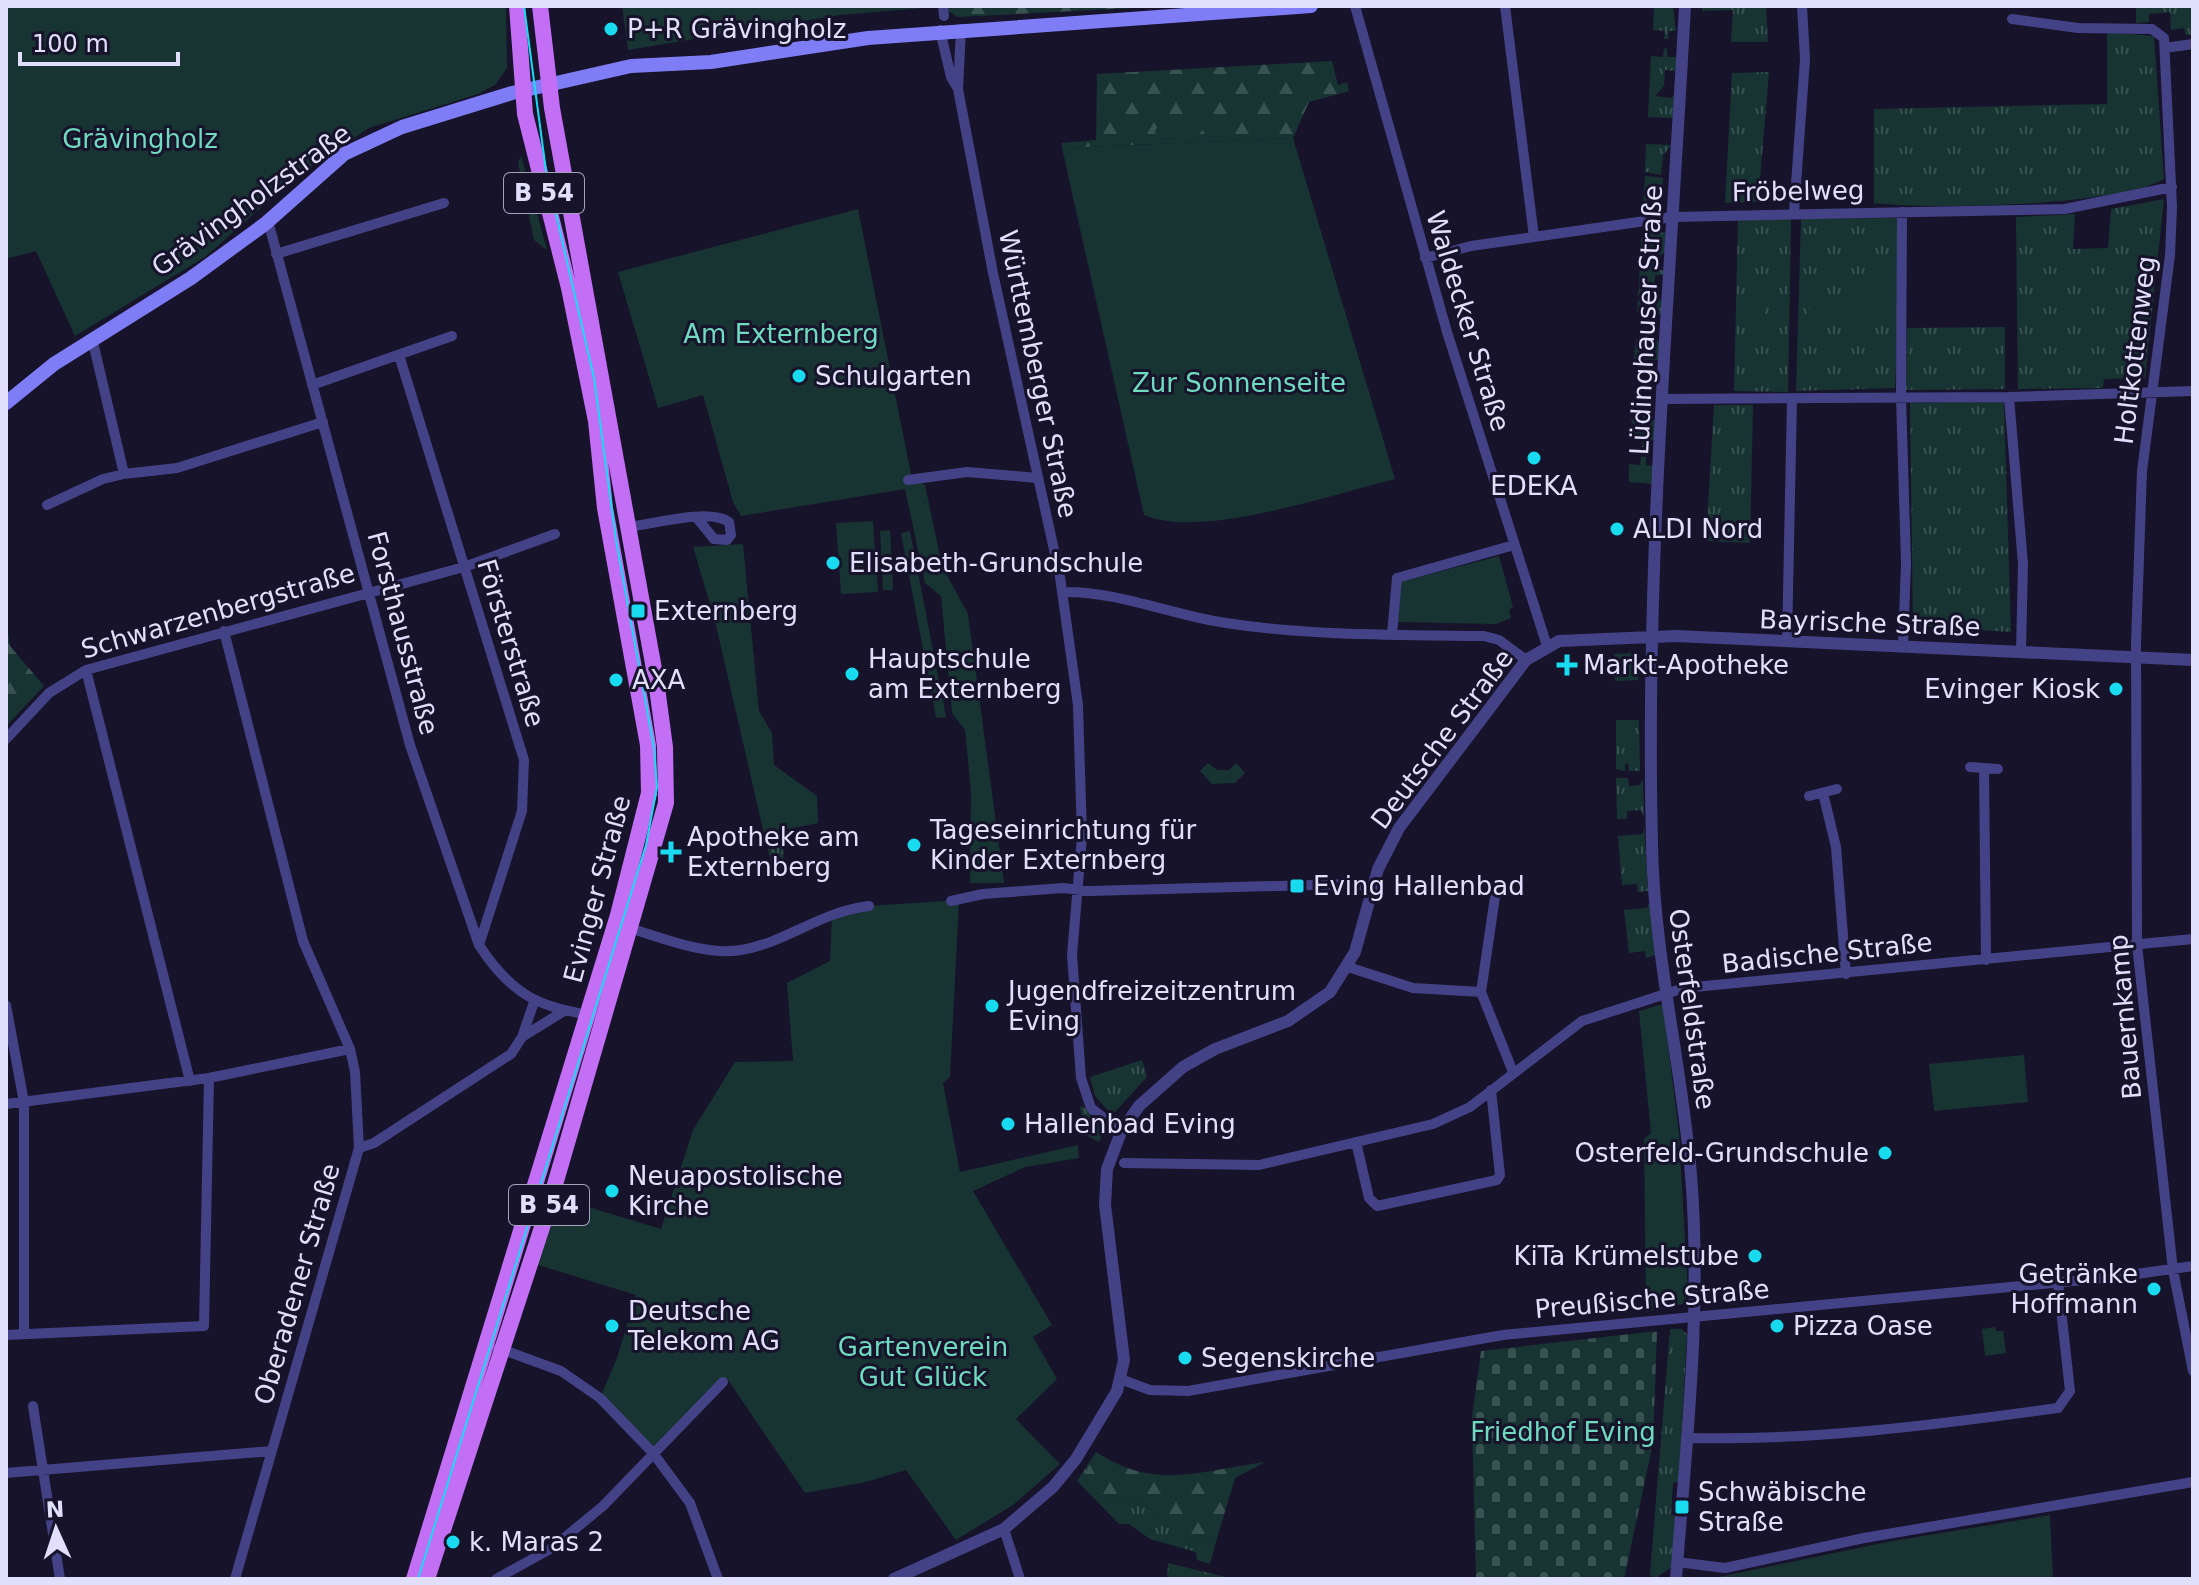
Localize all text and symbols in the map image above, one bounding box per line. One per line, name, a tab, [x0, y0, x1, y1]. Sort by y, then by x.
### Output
place label: P+R Grävingholz	[627, 14, 846, 44]
scale bar	[20, 16, 178, 66]
marker: P+R Grävingholz	[602, 20, 620, 38]
text: 100 m	[32, 30, 109, 58]
street label: Grävingholzstraße	[146, 118, 356, 282]
park label: Grävingholz	[62, 124, 218, 154]
road number: B 54	[504, 173, 584, 213]
street label: Fröbelweg	[1731, 175, 1865, 207]
street label: Lüdinghauser Straße	[1624, 184, 1668, 456]
street label: Waldecker Straße	[1420, 207, 1516, 435]
street label: Württemberger Straße	[993, 227, 1083, 521]
street label: Holtkottenweg	[2109, 254, 2161, 446]
park label: Am Externberg	[683, 319, 879, 349]
place label: Schulgarten	[815, 361, 972, 391]
marker: Schulgarten	[790, 367, 808, 385]
park label: Zur Sonnenseite	[1132, 368, 1346, 398]
marker: EDEKA	[1525, 449, 1543, 467]
place label: EDEKA	[1490, 471, 1578, 501]
place label: ALDI Nord	[1633, 514, 1763, 544]
marker: ALDI Nord	[1608, 520, 1626, 538]
street label: Forsthausstraße	[361, 528, 445, 738]
place label: Elisabeth-Grundschule	[849, 548, 1143, 578]
marker: Elisabeth-Grundschule	[824, 554, 842, 572]
street label: Försterstraße	[471, 556, 551, 730]
street label: Schwarzenbergstraße	[78, 558, 358, 664]
place label: Externberg	[654, 596, 798, 626]
marker: Externberg	[629, 602, 647, 620]
street label: Bayrische Straße	[1759, 604, 1981, 642]
street label: Deutsche Straße	[1365, 643, 1519, 835]
place label: Hauptschule am Externberg	[868, 644, 1061, 704]
place label: Markt-Apotheke	[1583, 650, 1789, 680]
marker: Markt-Apotheke	[1558, 656, 1576, 674]
place label: AXA	[632, 665, 686, 695]
marker: Hauptschule am Externberg	[843, 665, 861, 683]
marker: AXA	[607, 671, 625, 689]
place label: Evinger Kiosk	[1924, 674, 2100, 704]
marker: Evinger Kiosk	[2107, 680, 2125, 698]
street label: Evinger Straße	[558, 792, 636, 986]
place label: Tageseinrichtung für Kinder Externberg	[929, 815, 1196, 875]
place label: Apotheke am Externberg	[687, 822, 860, 882]
marker: Tageseinrichtung für Kinder Externberg	[905, 836, 923, 854]
marker: Apotheke am Externberg	[662, 843, 680, 861]
place label: Eving Hallenbad	[1313, 871, 1525, 901]
marker: Eving Hallenbad	[1288, 877, 1306, 895]
street label: Osterfeldstraße	[1663, 907, 1721, 1111]
street label: Badische Straße	[1720, 927, 1934, 979]
street label: Bauernkamp	[2103, 933, 2147, 1101]
place label: Jugendfreizeitzentrum Eving	[1006, 976, 1296, 1036]
marker: Jugendfreizeitzentrum Eving	[983, 997, 1001, 1015]
place label: Hallenbad Eving	[1024, 1109, 1236, 1139]
marker: Hallenbad Eving	[999, 1115, 1017, 1133]
place label: Osterfeld-Grundschule	[1575, 1138, 1869, 1168]
marker: Osterfeld-Grundschule	[1876, 1144, 1894, 1162]
street label: Oberadener Straße	[248, 1160, 346, 1408]
place label: Neuapostolische Kirche	[628, 1161, 843, 1221]
marker: Neuapostolische Kirche	[603, 1182, 621, 1200]
road number: B 54	[509, 1185, 589, 1225]
place label: KiTa Krümelstube	[1513, 1241, 1739, 1271]
marker: KiTa Krümelstube	[1746, 1247, 1764, 1265]
place label: Getränke Hoffmann	[2010, 1259, 2138, 1319]
street label: Preußische Straße	[1533, 1274, 1771, 1324]
marker: Getränke Hoffmann	[2145, 1280, 2163, 1298]
place label: Deutsche Telekom AG	[627, 1296, 780, 1356]
place label: Pizza Oase	[1793, 1311, 1933, 1341]
marker: Deutsche Telekom AG	[603, 1317, 621, 1335]
marker: Pizza Oase	[1768, 1317, 1786, 1335]
park label: Gartenverein Gut Glück	[838, 1332, 1008, 1392]
place label: Segenskirche	[1201, 1343, 1375, 1373]
marker: Segenskirche	[1176, 1349, 1194, 1367]
park label: Friedhof Eving	[1470, 1417, 1656, 1447]
place label: Schwäbische Straße	[1698, 1477, 1867, 1537]
north arrow	[16, 1489, 96, 1569]
text: N	[45, 1497, 65, 1522]
marker: Schwäbische Straße	[1673, 1498, 1691, 1516]
place label: k. Maras 2	[469, 1527, 604, 1557]
marker: k. Maras 2	[444, 1533, 462, 1551]

